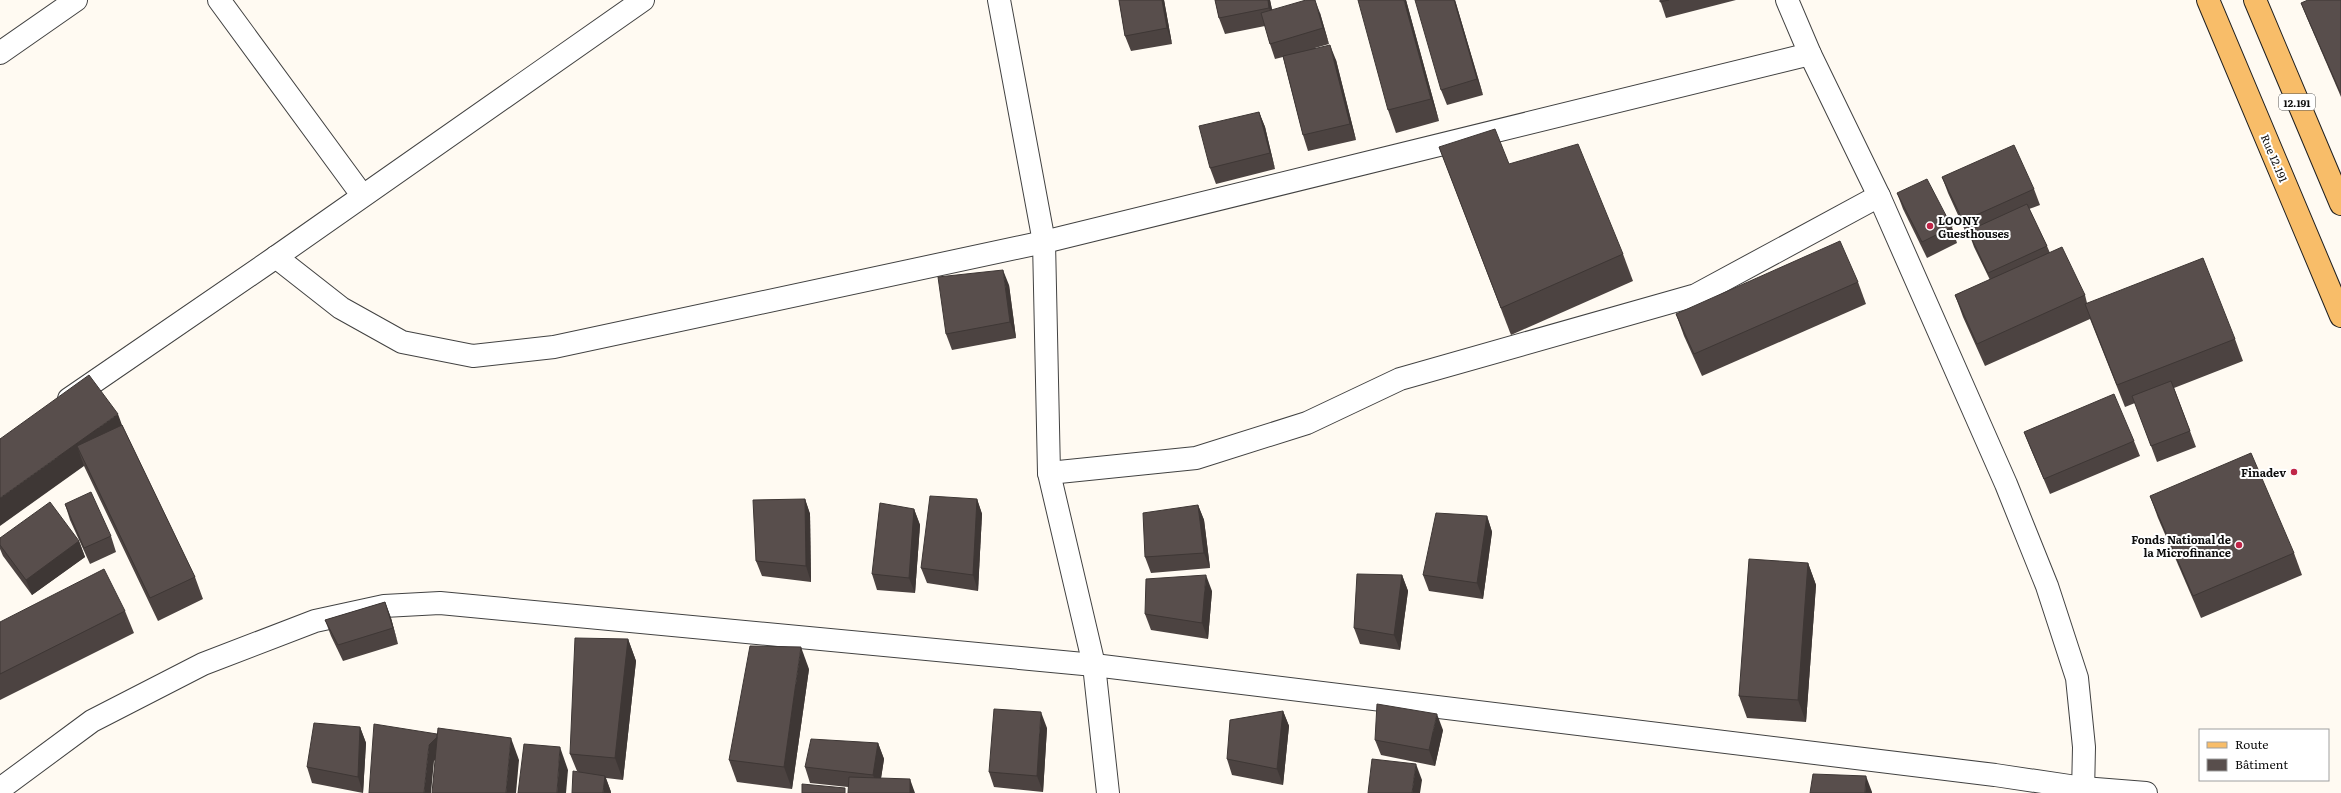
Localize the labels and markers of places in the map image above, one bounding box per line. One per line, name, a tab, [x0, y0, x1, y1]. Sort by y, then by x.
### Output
place label: LOONY Guesthouses	[1938, 212, 2010, 241]
marker: LOONY Guesthouses	[1925, 221, 1935, 231]
place label: Finadev	[2241, 464, 2286, 480]
marker: Finadev	[2289, 467, 2299, 477]
place label: Fonds National de la Microfinance	[2131, 531, 2231, 560]
marker: Fonds National de la Microfinance	[2234, 540, 2244, 550]

